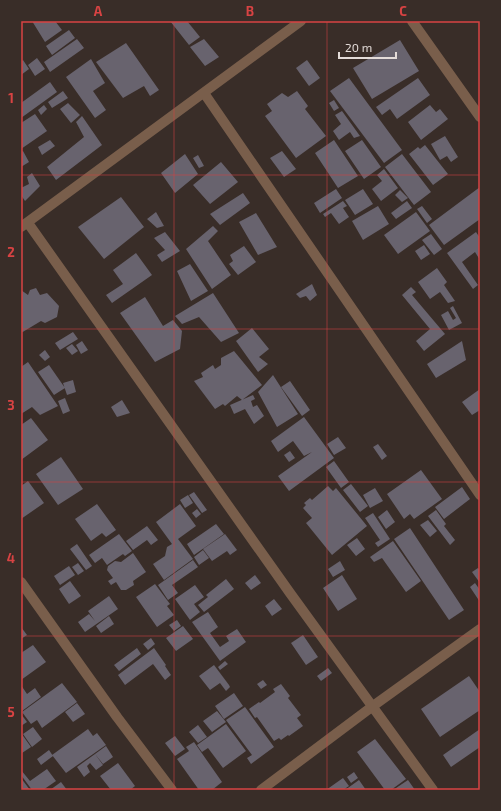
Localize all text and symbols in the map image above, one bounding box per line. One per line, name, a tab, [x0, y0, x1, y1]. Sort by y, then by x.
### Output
text: A	[94, 3, 103, 19]
text: B	[246, 3, 254, 19]
text: C	[399, 3, 407, 19]
scale bar	[339, 34, 396, 60]
text: 20 m	[345, 40, 372, 54]
text: 1	[8, 90, 14, 106]
text: 2	[7, 244, 15, 260]
text: 3	[7, 397, 15, 413]
text: 4	[7, 550, 15, 566]
text: 5	[7, 704, 15, 720]

